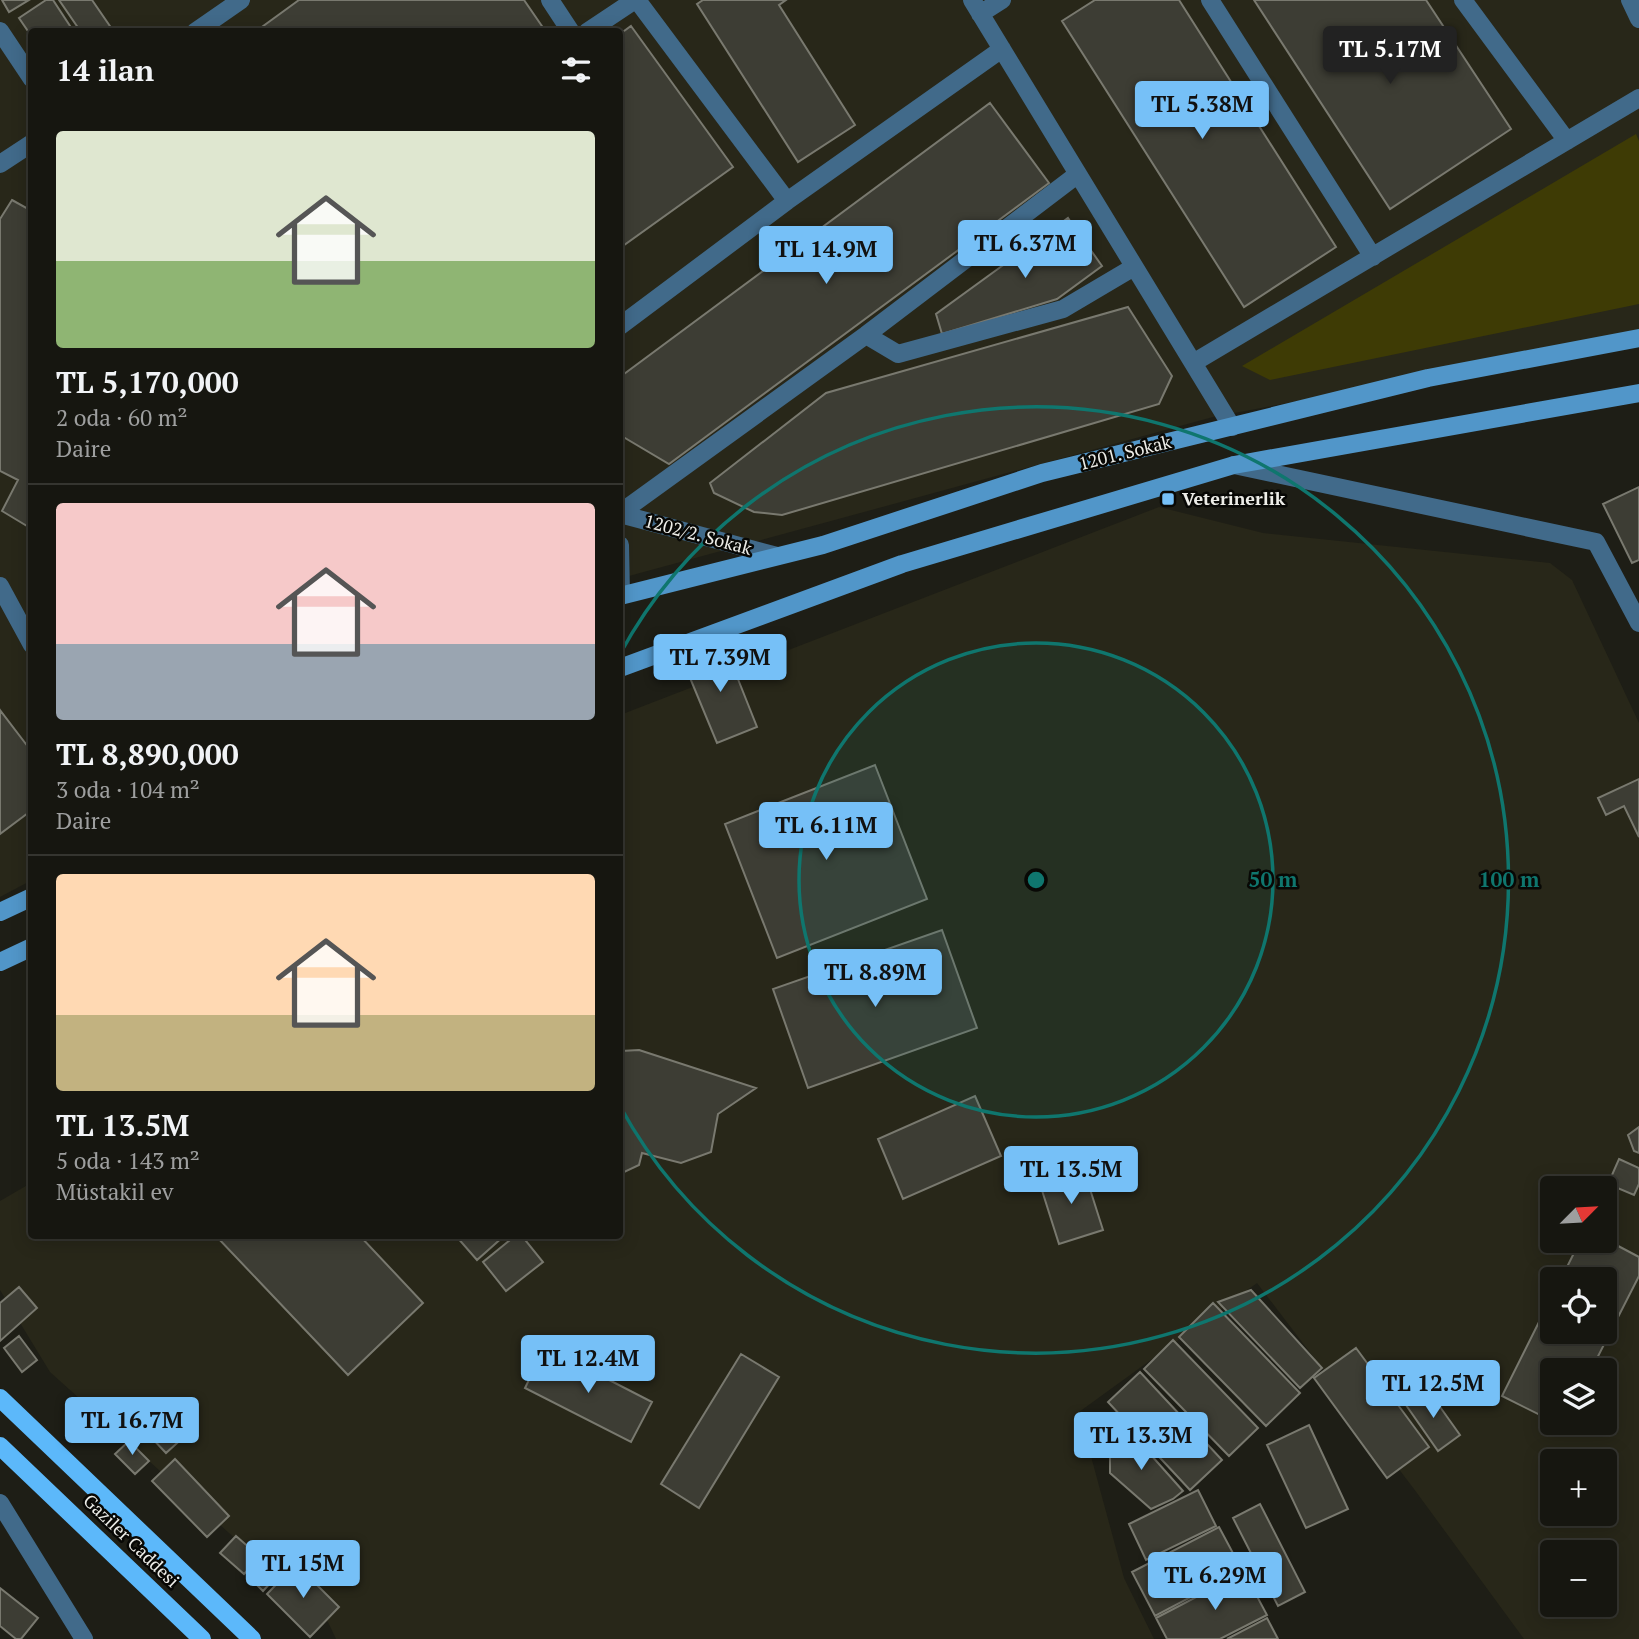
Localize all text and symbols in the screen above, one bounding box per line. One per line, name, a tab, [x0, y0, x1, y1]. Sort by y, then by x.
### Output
pin: TL 5.17M	[1318, 27, 1462, 86]
text: TL 5.17M	[1339, 33, 1441, 64]
text: 14 ilan	[56, 50, 154, 90]
icon: filters	[557, 51, 595, 89]
pin: TL 5.38M	[1130, 82, 1274, 141]
text: TL 5.38M	[1151, 88, 1253, 119]
icon: home	[263, 177, 389, 303]
pin: TL 6.37M	[953, 220, 1097, 280]
pin: TL 14.9M	[754, 226, 898, 286]
text: TL 6.37M	[974, 227, 1076, 258]
text: TL 14.9M	[775, 233, 877, 264]
text: TL 5,170,000	[56, 362, 239, 402]
text: 2 oda · 60 m²	[56, 402, 188, 433]
street label: 1201. Sokak	[1076, 429, 1174, 475]
text: Daire	[56, 433, 111, 464]
place label: Veterinerlik	[1182, 486, 1286, 510]
marker: Veterinerlik	[1160, 491, 1176, 507]
street label: 1202/2. Sokak	[642, 508, 755, 560]
icon: home	[263, 549, 389, 675]
pin: TL 7.39M	[648, 634, 792, 694]
text: TL 7.39M	[670, 641, 770, 672]
text: TL 8,890,000	[56, 734, 239, 774]
text: 3 oda · 104 m²	[56, 774, 200, 805]
pin: TL 6.11M	[754, 802, 898, 862]
text: Daire	[56, 805, 111, 836]
text: TL 6.11M	[775, 809, 877, 840]
text: 50 m	[1249, 865, 1298, 893]
text: 100 m	[1479, 865, 1540, 893]
centre of rings	[1024, 868, 1048, 892]
icon: home	[263, 920, 389, 1046]
pin: TL 8.89M	[803, 950, 947, 1009]
text: TL 8.89M	[824, 956, 926, 987]
text: TL 13.5M	[56, 1105, 189, 1145]
text: 5 oda · 143 m²	[56, 1145, 200, 1176]
pin: TL 13.5M	[999, 1146, 1143, 1206]
text: TL 13.5M	[1020, 1153, 1122, 1184]
text: Müstakil ev	[56, 1176, 173, 1207]
north arrow	[1540, 1176, 1617, 1253]
map controls	[1540, 1176, 1617, 1617]
button: locate	[1540, 1267, 1617, 1344]
pin: TL 12.4M	[516, 1336, 660, 1395]
text: TL 12.4M	[537, 1342, 639, 1373]
button: layers	[1540, 1358, 1617, 1435]
pin: TL 12.5M	[1361, 1360, 1505, 1420]
text: TL 12.5M	[1382, 1367, 1484, 1398]
pin: TL 16.7M	[60, 1398, 204, 1457]
text: TL 16.7M	[81, 1404, 183, 1435]
pin: TL 13.3M	[1069, 1412, 1213, 1472]
text: TL 13.3M	[1090, 1419, 1192, 1450]
button: +	[1540, 1449, 1617, 1526]
street label: Gaziler Caddesi	[79, 1488, 185, 1592]
pin: TL 15M	[246, 1540, 360, 1600]
button: −	[1540, 1540, 1617, 1617]
text: TL 15M	[262, 1547, 344, 1578]
pin: TL 6.29M	[1143, 1552, 1287, 1612]
text: TL 6.29M	[1164, 1559, 1266, 1590]

